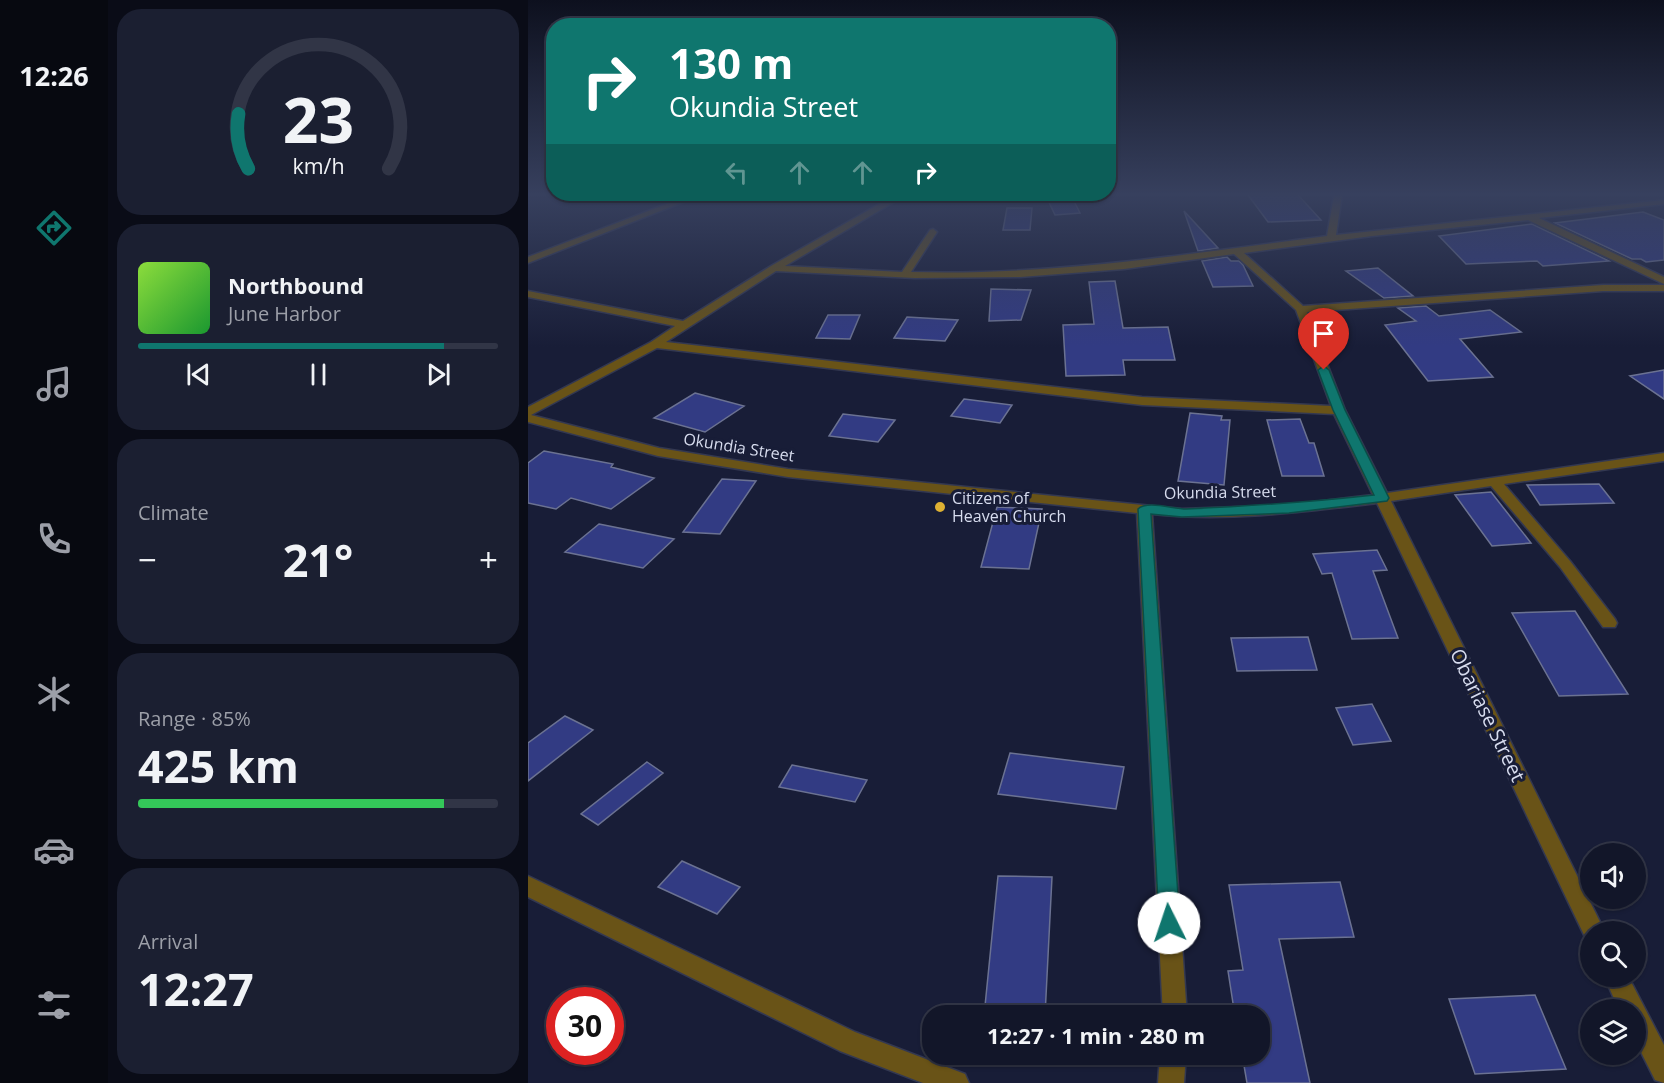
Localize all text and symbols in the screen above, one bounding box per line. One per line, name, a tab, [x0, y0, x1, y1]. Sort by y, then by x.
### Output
text: 130 m	[669, 34, 793, 91]
icon: right	[570, 42, 648, 120]
text: 12:26	[19, 57, 89, 94]
text: 23	[282, 76, 354, 161]
text: Okundia Street	[669, 88, 858, 125]
text: km/h	[292, 151, 344, 180]
icon: left	[720, 156, 753, 189]
icon: ahead	[783, 156, 816, 189]
icon: ahead	[846, 156, 879, 189]
icon: right	[909, 156, 942, 189]
icon: directions	[33, 207, 75, 249]
text: Northbound	[228, 270, 364, 300]
text: June Harbor	[228, 300, 341, 327]
pin	[1298, 308, 1349, 370]
icon: arrive	[1307, 317, 1340, 350]
icon: previous	[182, 358, 215, 391]
icon: pause	[302, 358, 335, 391]
icon: next	[422, 358, 455, 391]
icon: music	[33, 363, 75, 405]
street label: Okundia Street	[682, 427, 796, 467]
street label: Okundia Street	[1164, 480, 1276, 504]
place label: Citizens of Heaven Church	[952, 487, 1066, 527]
text: Climate	[138, 499, 209, 526]
marker: Citizens of Heaven Church	[933, 500, 947, 514]
icon: phone	[33, 518, 75, 560]
text: 21°	[283, 529, 353, 590]
text: −	[138, 537, 157, 582]
text: +	[479, 537, 498, 582]
street label: Obariase Street	[1444, 644, 1532, 786]
icon: climate	[33, 673, 75, 715]
text: Range · 85%	[138, 705, 251, 732]
text: 425 km	[138, 735, 299, 796]
icon: car	[33, 829, 75, 871]
map controls	[1580, 843, 1646, 1065]
button: sound	[1580, 843, 1646, 909]
position arrow	[1137, 891, 1201, 955]
button: search	[1580, 921, 1646, 987]
text: Arrival	[138, 928, 198, 955]
text: 12:27	[138, 958, 254, 1019]
icon: filters	[33, 984, 75, 1026]
speed limit sign: 30	[546, 987, 624, 1065]
button: layers	[1580, 999, 1646, 1065]
text: 12:27 · 1 min · 280 m	[987, 1020, 1205, 1050]

